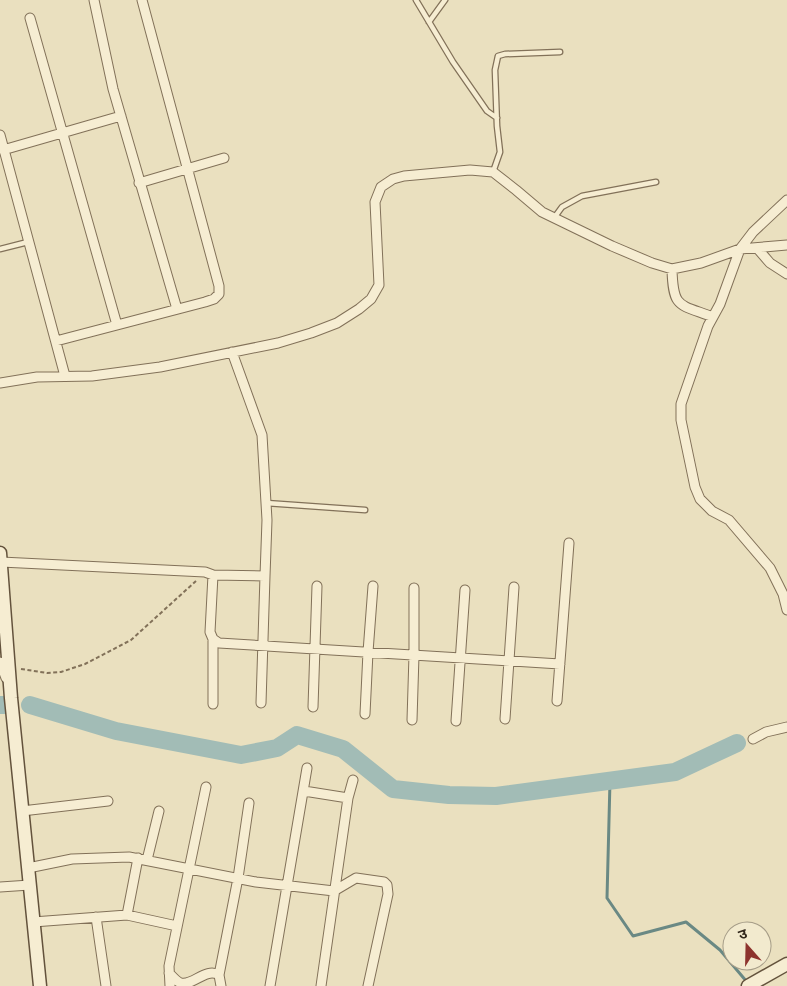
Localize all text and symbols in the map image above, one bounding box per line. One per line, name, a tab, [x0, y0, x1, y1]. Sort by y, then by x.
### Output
north arrow	[722, 921, 772, 971]
text: उ	[735, 923, 751, 946]

